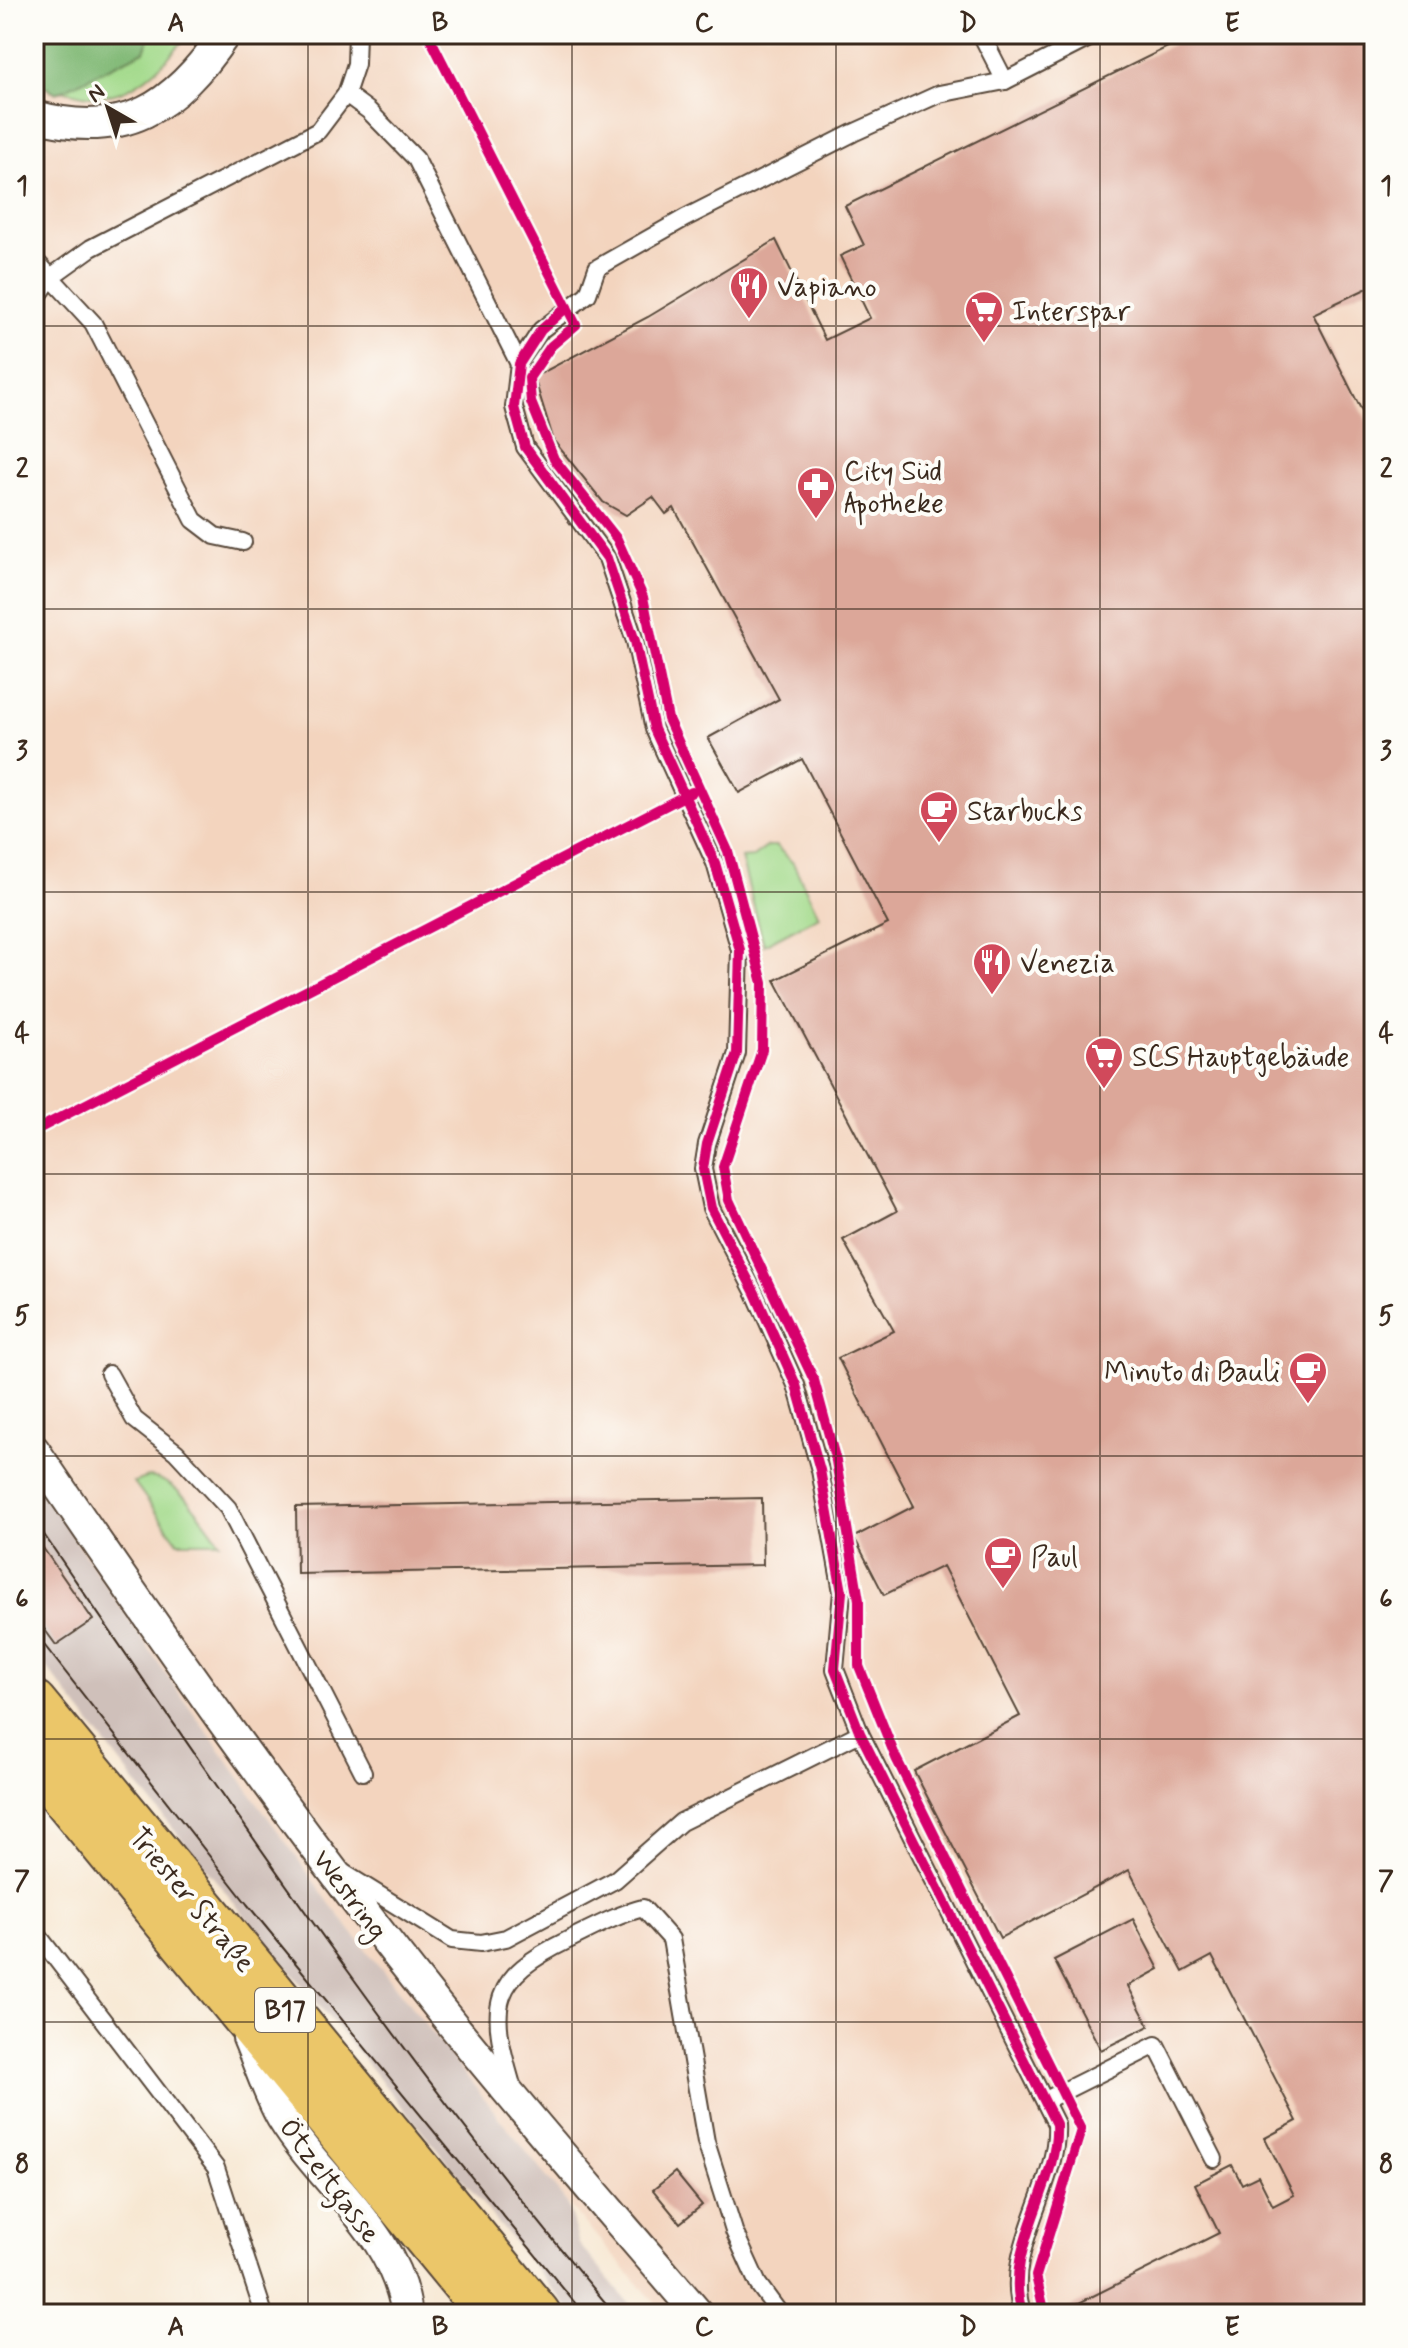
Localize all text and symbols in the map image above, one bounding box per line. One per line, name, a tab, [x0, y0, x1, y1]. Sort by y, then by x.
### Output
text: A	[167, 7, 185, 41]
text: B	[432, 7, 448, 41]
text: C	[695, 7, 714, 41]
text: D	[959, 7, 977, 41]
text: E	[1224, 7, 1240, 41]
north arrow	[68, 68, 148, 148]
text: N	[82, 79, 111, 110]
text: 1	[16, 170, 28, 204]
text: 1	[1380, 170, 1392, 204]
restaurant icon: Vapiano	[728, 265, 770, 320]
place label: Vapiano	[777, 270, 877, 307]
supermarket icon: Interspar	[963, 289, 1005, 344]
place label: Interspar	[1012, 294, 1131, 331]
text: 2	[16, 453, 29, 487]
text: 2	[1380, 453, 1393, 487]
place label: City Süd Apotheke	[844, 454, 944, 526]
pharmacy icon: City Süd Apotheke	[795, 465, 837, 520]
text: 3	[16, 735, 28, 769]
text: 3	[1380, 735, 1392, 769]
cafe icon: Starbucks	[918, 789, 960, 844]
place label: Starbucks	[967, 794, 1083, 831]
restaurant icon: Venezia	[971, 941, 1013, 996]
place label: Venezia	[1020, 946, 1115, 983]
text: 4	[14, 1018, 30, 1052]
text: 4	[1378, 1018, 1394, 1052]
supermarket icon: SCS Hauptgebäude	[1083, 1035, 1125, 1090]
place label: SCS Hauptgebäude	[1132, 1040, 1349, 1077]
text: 5	[14, 1300, 30, 1334]
text: 5	[1378, 1300, 1394, 1334]
cafe icon: Minuto di Bauli	[1287, 1350, 1329, 1405]
place label: Minuto di Bauli	[1104, 1355, 1280, 1392]
cafe icon: Paul	[982, 1535, 1024, 1590]
place label: Paul	[1031, 1540, 1078, 1577]
text: 6	[15, 1583, 29, 1617]
text: 6	[1379, 1583, 1393, 1617]
street label: Triester Straße	[120, 1820, 263, 1981]
street label: Westring	[301, 1843, 395, 1949]
text: 7	[14, 1865, 30, 1899]
text: 7	[1378, 1865, 1394, 1899]
road number: B17	[255, 1988, 315, 2032]
street label: Ötzeltgasse	[267, 2111, 388, 2254]
text: 8	[15, 2148, 29, 2182]
text: 8	[1379, 2148, 1393, 2182]
text: A	[167, 2311, 185, 2345]
text: B	[432, 2311, 448, 2345]
text: C	[695, 2311, 714, 2345]
text: D	[959, 2311, 977, 2345]
text: E	[1224, 2311, 1240, 2345]

